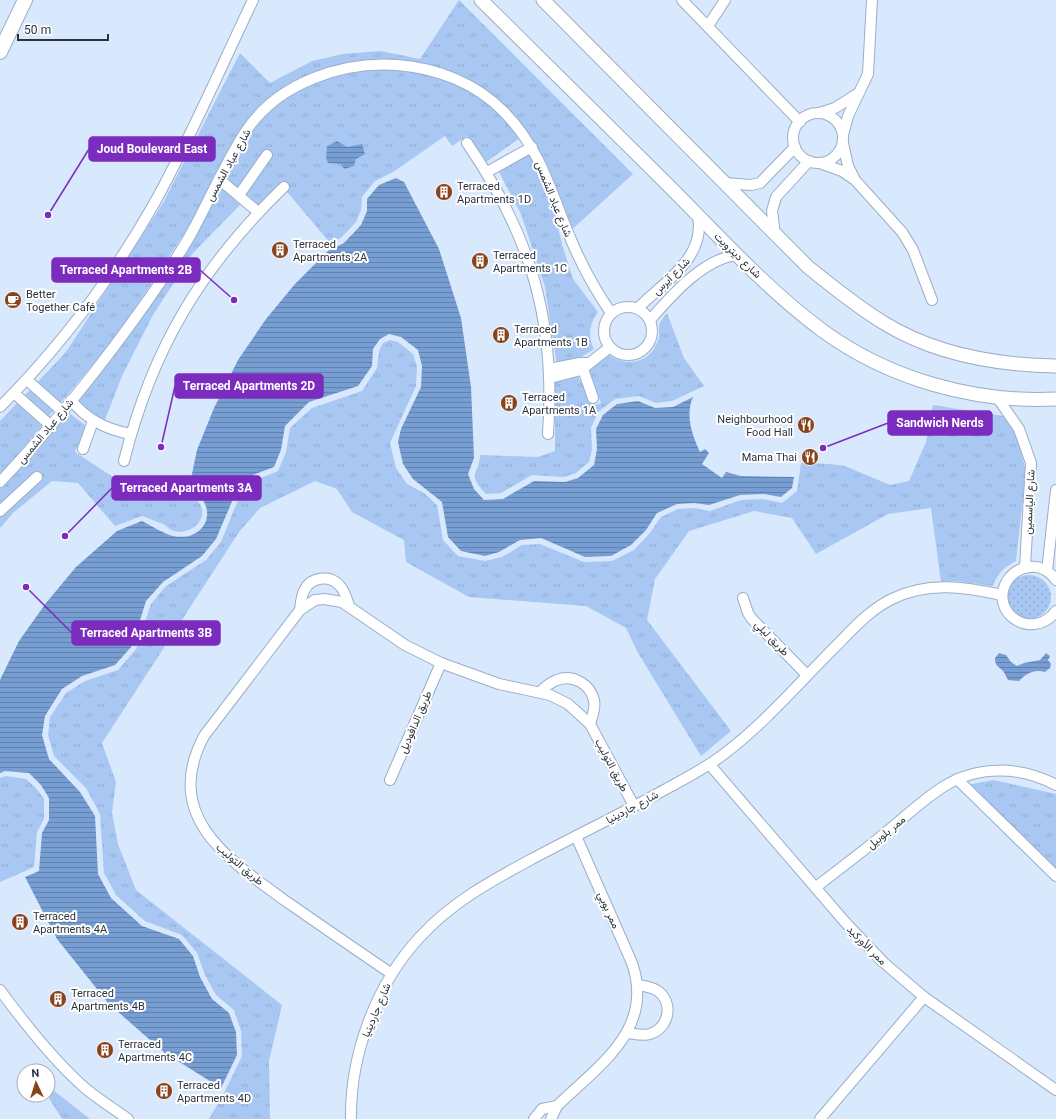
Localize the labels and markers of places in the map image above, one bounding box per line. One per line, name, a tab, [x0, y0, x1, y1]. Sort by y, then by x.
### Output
callout: Joud Boulevard East	[89, 137, 215, 161]
place label: Terraced Apartments 1D	[457, 179, 531, 209]
building icon: Terraced Apartments 1D	[434, 182, 454, 202]
place label: Terraced Apartments 2A	[293, 237, 368, 267]
building icon: Terraced Apartments 2A	[270, 240, 290, 260]
place label: Terraced Apartments 1C	[493, 248, 567, 278]
building icon: Terraced Apartments 1C	[470, 251, 490, 271]
callout: Terraced Apartments 2B	[52, 258, 200, 282]
place label: Better Together Café	[26, 287, 95, 317]
cafe icon: Better Together Café	[3, 290, 23, 310]
place label: Terraced Apartments 1B	[514, 322, 588, 352]
building icon: Terraced Apartments 1B	[491, 325, 511, 345]
callout: Terraced Apartments 2D	[175, 374, 323, 398]
place label: Terraced Apartments 1A	[522, 390, 597, 420]
building icon: Terraced Apartments 1A	[499, 393, 519, 413]
callout: Sandwich Nerds	[888, 411, 992, 435]
place label: Neighbourhood Food Hall	[717, 412, 793, 442]
restaurant icon: Neighbourhood Food Hall	[796, 415, 816, 435]
restaurant icon: Mama Thai	[800, 447, 820, 467]
place label: Mama Thai	[742, 450, 797, 467]
callout: Terraced Apartments 3A	[112, 476, 261, 500]
callout: Terraced Apartments 3B	[72, 621, 220, 645]
place label: Terraced Apartments 4A	[33, 909, 108, 939]
building icon: Terraced Apartments 4A	[10, 912, 30, 932]
place label: Terraced Apartments 4B	[71, 986, 145, 1016]
building icon: Terraced Apartments 4B	[48, 989, 68, 1009]
place label: Terraced Apartments 4C	[118, 1037, 192, 1067]
building icon: Terraced Apartments 4C	[95, 1040, 115, 1060]
place label: Terraced Apartments 4D	[177, 1078, 251, 1108]
building icon: Terraced Apartments 4D	[154, 1081, 174, 1101]

